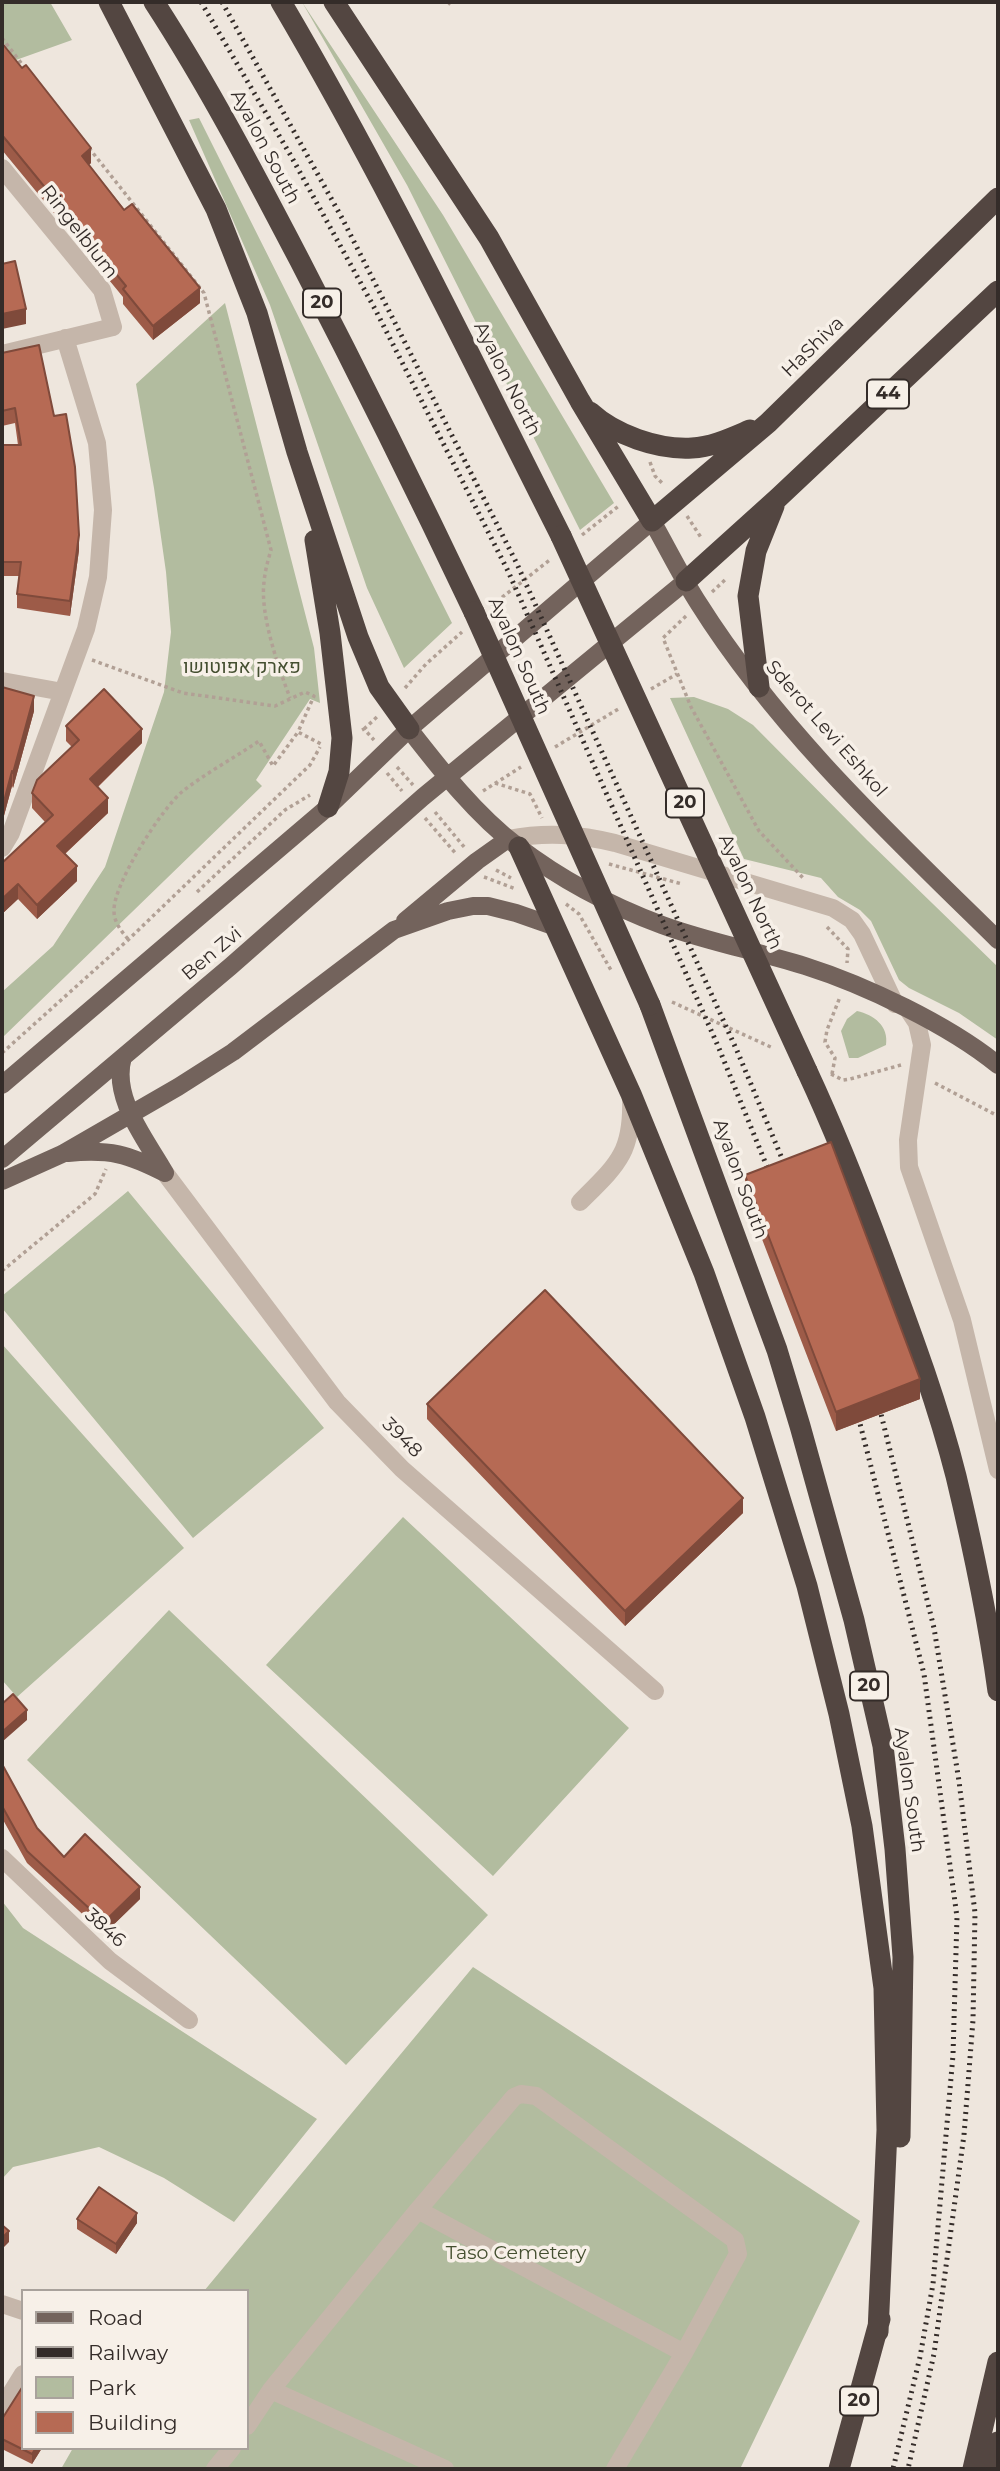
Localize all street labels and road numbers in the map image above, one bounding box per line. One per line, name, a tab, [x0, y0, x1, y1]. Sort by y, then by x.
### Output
street label: Ayalon South	[225, 86, 305, 208]
street label: Ringelblum	[35, 181, 123, 283]
road number: 20	[303, 288, 341, 318]
street label: HaShiva	[777, 312, 849, 382]
street label: Ayalon North	[468, 318, 546, 440]
road number: 44	[867, 380, 909, 408]
street label: Ayalon South	[483, 594, 555, 718]
street label: Sderot Levi Eshkol	[761, 656, 891, 802]
road number: 20	[666, 788, 704, 818]
street label: Ayalon North	[713, 831, 787, 953]
street label: Ben Zvi	[177, 922, 247, 986]
street label: Ayalon South	[708, 1116, 772, 1242]
street label: 3948	[377, 1413, 427, 1463]
road number: 20	[850, 1672, 888, 1700]
street label: Ayalon South	[889, 1726, 929, 1854]
street label: 3846	[80, 1904, 130, 1952]
road number: 20	[840, 2386, 878, 2416]

